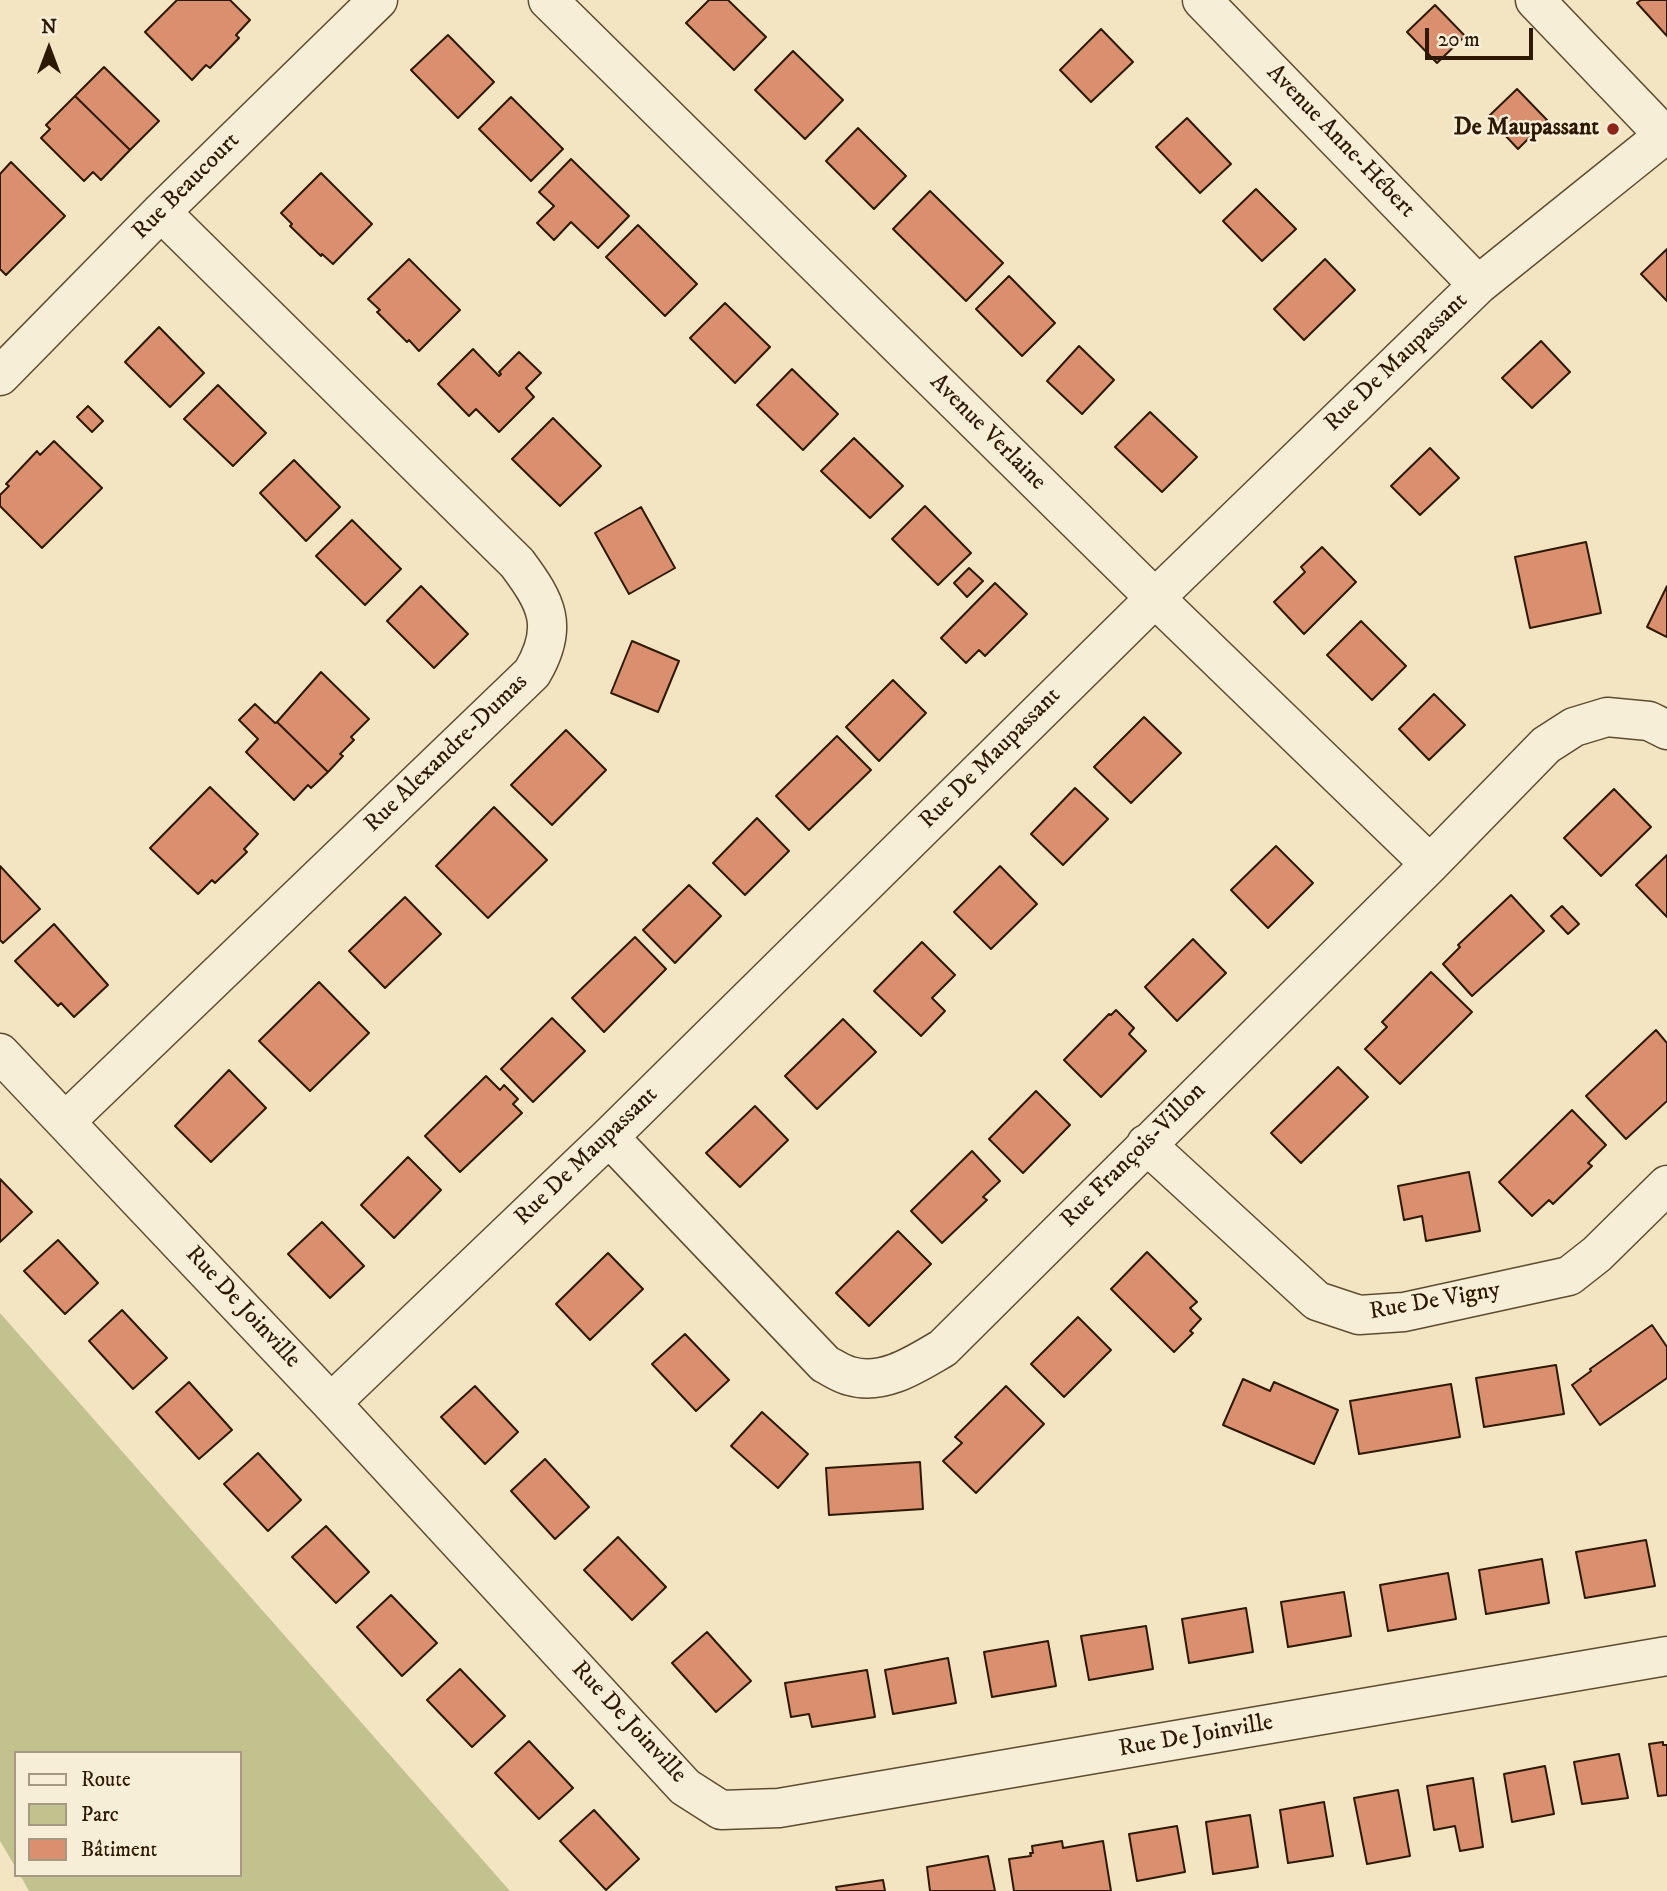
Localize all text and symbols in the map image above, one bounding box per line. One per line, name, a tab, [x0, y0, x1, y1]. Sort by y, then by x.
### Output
north arrow	[14, 14, 84, 84]
scale bar	[1429, 14, 1538, 58]
text: N	[41, 16, 57, 39]
text: 20 m	[1438, 27, 1480, 53]
street label: Avenue Anne-Hébert	[1260, 59, 1420, 225]
place label: De Maupassant	[1454, 115, 1599, 143]
marker: De Maupassant	[1605, 121, 1621, 137]
street label: Rue Beaucourt	[127, 127, 247, 247]
street label: Rue De Maupassant	[1319, 287, 1475, 439]
street label: Avenue Verlaine	[923, 369, 1051, 497]
street label: Rue Alexandre-Dumas	[359, 669, 535, 839]
street label: Rue De Maupassant	[914, 682, 1068, 836]
street label: Rue François-Villon	[1055, 1077, 1213, 1235]
street label: Rue De Maupassant	[509, 1081, 665, 1233]
street label: Rue De Joinville	[178, 1241, 306, 1375]
street label: Rue De Vigny	[1367, 1276, 1503, 1328]
street label: Rue De Joinville	[564, 1656, 692, 1790]
street label: Rue De Joinville	[1117, 1709, 1275, 1765]
legend	[14, 1751, 242, 1877]
text: Route	[81, 1767, 131, 1793]
text: Parc	[81, 1802, 119, 1828]
text: Bâtiment	[81, 1837, 157, 1863]

